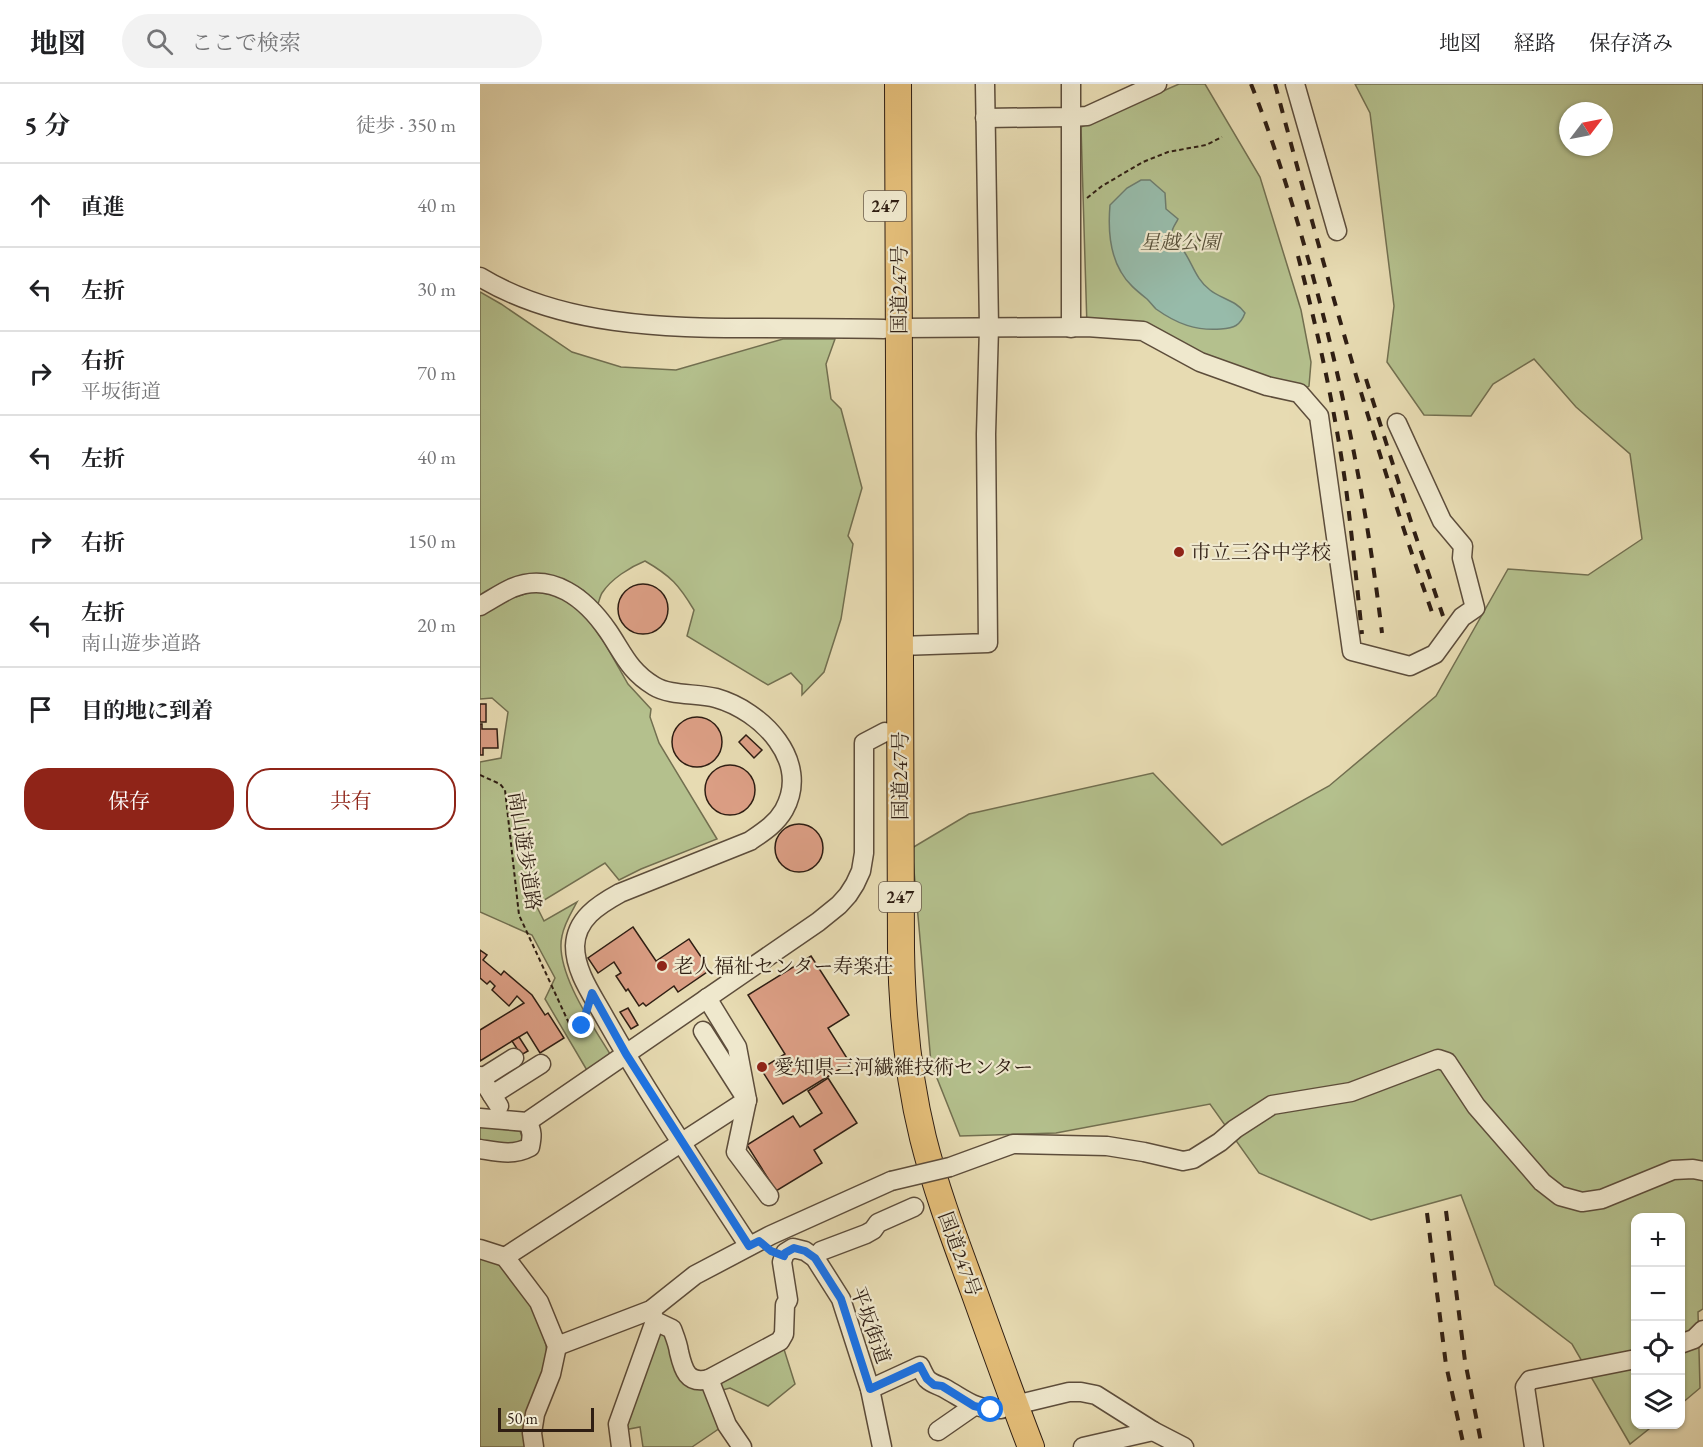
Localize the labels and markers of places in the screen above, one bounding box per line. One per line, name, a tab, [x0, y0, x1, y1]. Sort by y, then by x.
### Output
place label: 市立三谷中学校	[1191, 539, 1331, 565]
marker: 市立三谷中学校	[1172, 545, 1186, 559]
place label: 老人福祉センター寿楽荘	[674, 953, 893, 979]
marker: 老人福祉センター寿楽荘	[655, 959, 669, 973]
place label: 愛知県三河繊維技術センター	[774, 1054, 1033, 1080]
marker: 愛知県三河繊維技術センター	[755, 1060, 769, 1074]

